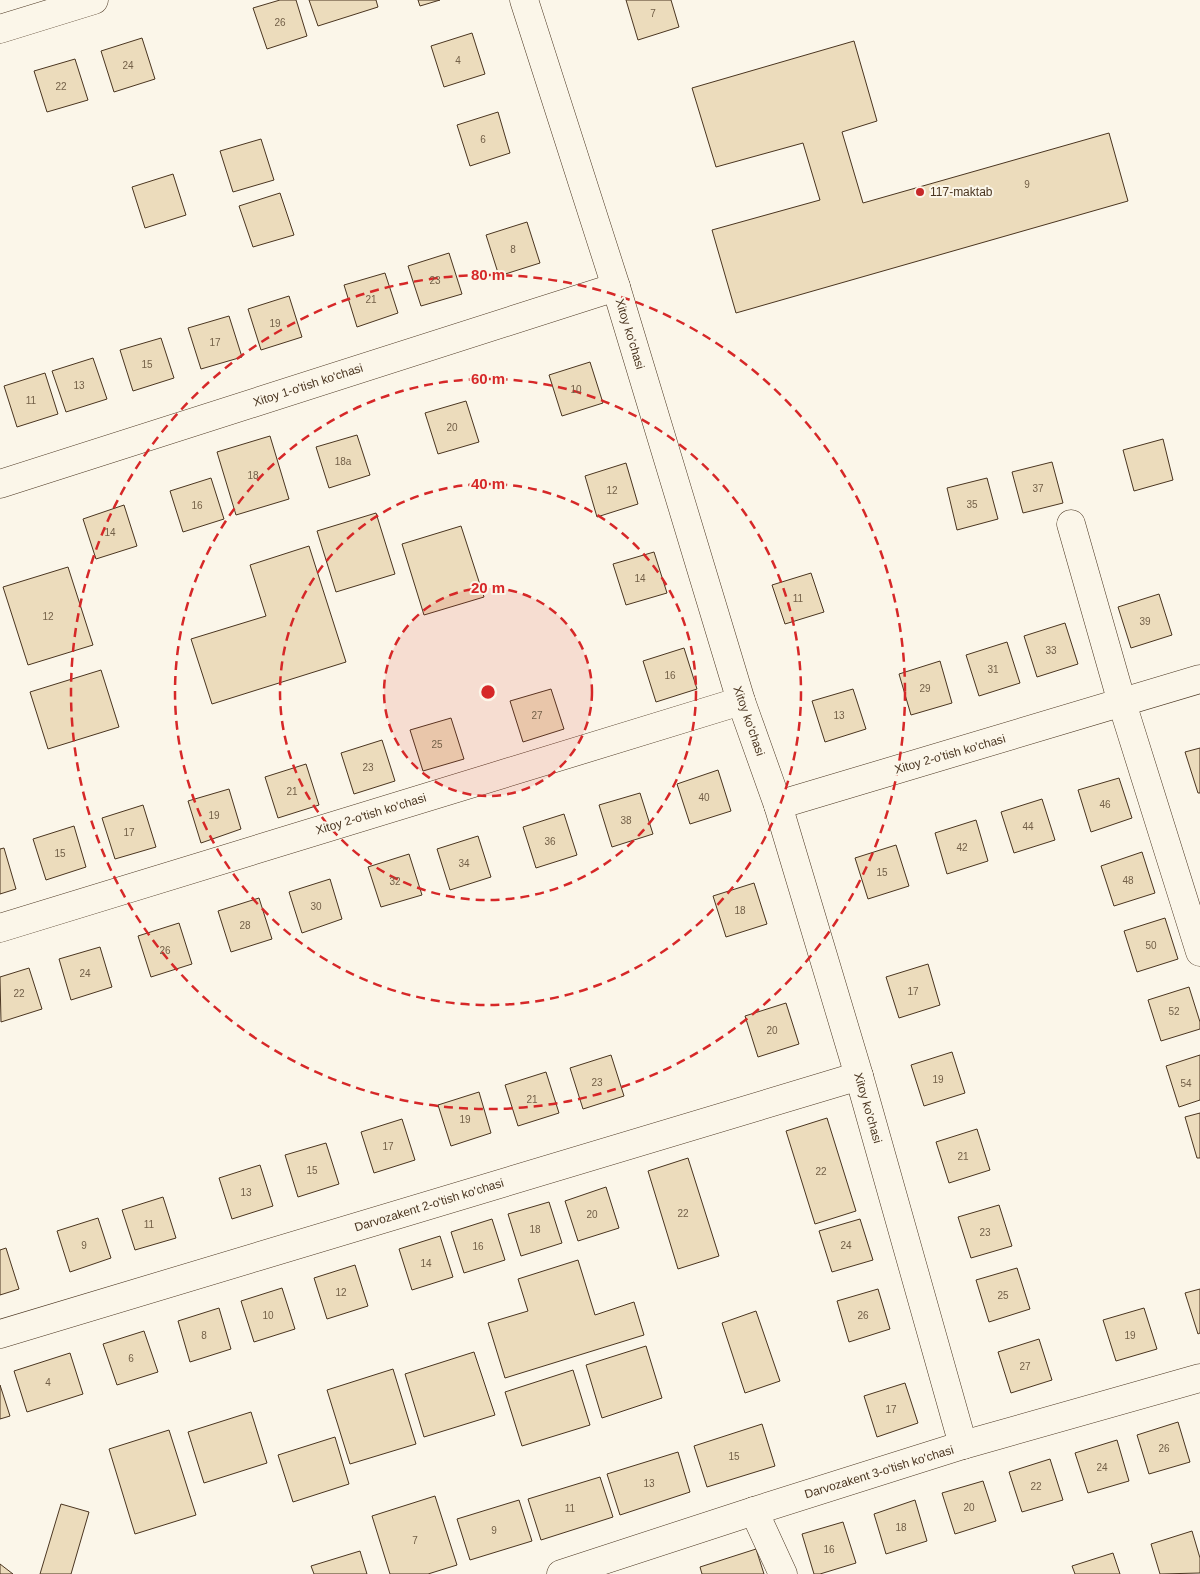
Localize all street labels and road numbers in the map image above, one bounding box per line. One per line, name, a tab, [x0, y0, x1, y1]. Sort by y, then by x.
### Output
street label: Xitoy ko'chasi	[613, 297, 647, 371]
street label: Xitoy 1-o'tish ko'chasi	[251, 361, 365, 409]
street label: Xitoy ko'chasi	[730, 684, 768, 758]
street label: Xitoy 2-o'tish ko'chasi	[893, 731, 1007, 777]
street label: Xitoy 2-o'tish ko'chasi	[314, 791, 428, 837]
street label: Xitoy ko'chasi	[851, 1071, 885, 1145]
street label: Darvozakent 2-o'tish ko'chasi	[353, 1176, 505, 1234]
street label: Darvozakent 3-o'tish ko'chasi	[803, 1443, 955, 1501]

